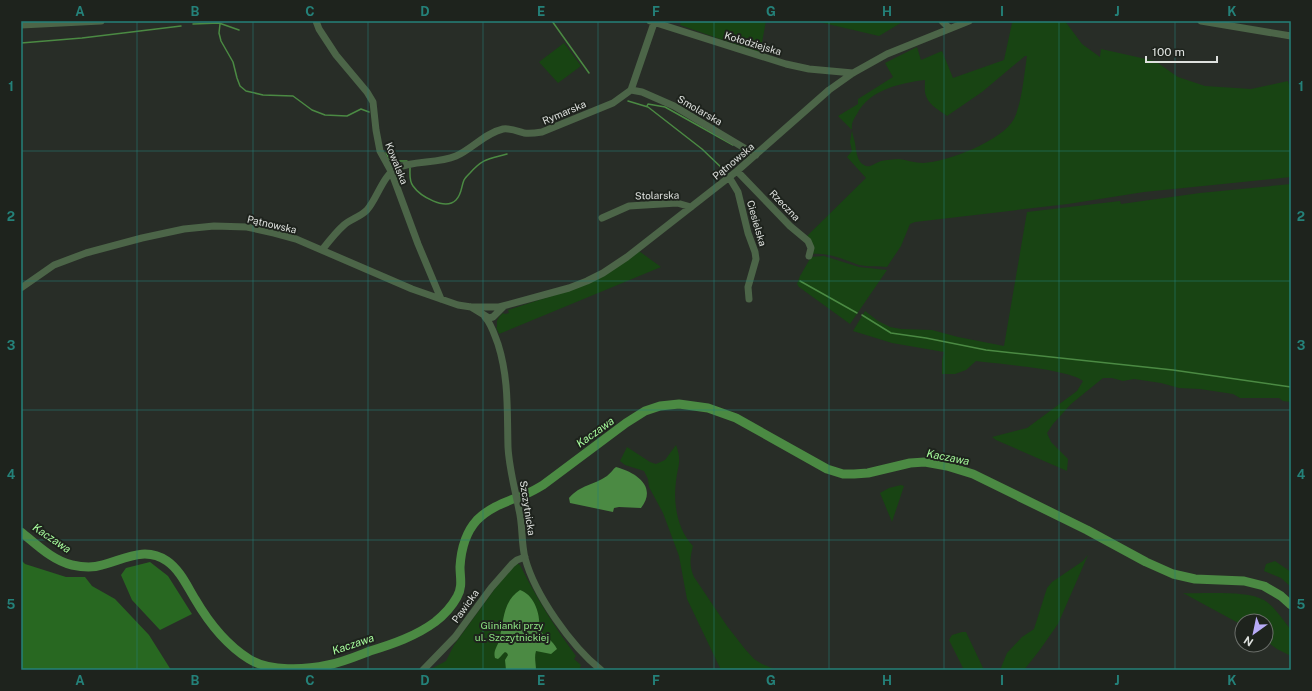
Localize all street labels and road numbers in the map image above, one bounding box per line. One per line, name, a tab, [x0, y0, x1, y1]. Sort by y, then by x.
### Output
street label: Kołodziejska	[723, 29, 783, 57]
street label: Smolarska	[676, 92, 724, 128]
street label: Rymarska	[540, 97, 588, 127]
street label: Kowalska	[383, 140, 411, 186]
street label: Pątnowska	[710, 140, 756, 182]
street label: Rzeczna	[767, 187, 803, 223]
street label: Stolarska	[635, 189, 679, 201]
street label: Ciesielska	[745, 199, 769, 247]
street label: Pątnowska	[246, 212, 298, 236]
street label: Szczytnicka	[518, 480, 538, 536]
street label: Pawicka	[449, 587, 481, 625]

